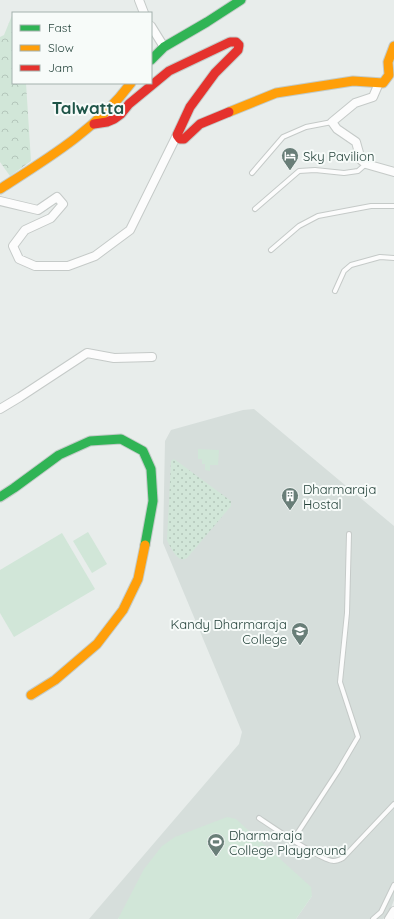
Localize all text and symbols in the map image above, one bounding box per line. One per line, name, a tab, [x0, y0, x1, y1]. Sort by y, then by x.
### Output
legend	[12, 12, 152, 84]
text: Fast	[48, 20, 72, 35]
text: Slow	[48, 40, 74, 55]
text: Jam	[48, 60, 73, 75]
district label: Talwatta	[52, 97, 124, 118]
hotel icon: Sky Pavilion	[280, 146, 300, 171]
place label: Sky Pavilion	[303, 148, 374, 164]
place label: Dharmaraja Hostal	[303, 481, 376, 512]
building icon: Dharmaraja Hostal	[280, 486, 300, 511]
place label: Kandy Dharmaraja College	[171, 616, 287, 647]
school or university icon: Kandy Dharmaraja College	[290, 621, 310, 646]
place label: Dharmaraja College Playground	[229, 827, 347, 858]
sports icon: Dharmaraja College Playground	[206, 832, 226, 857]

